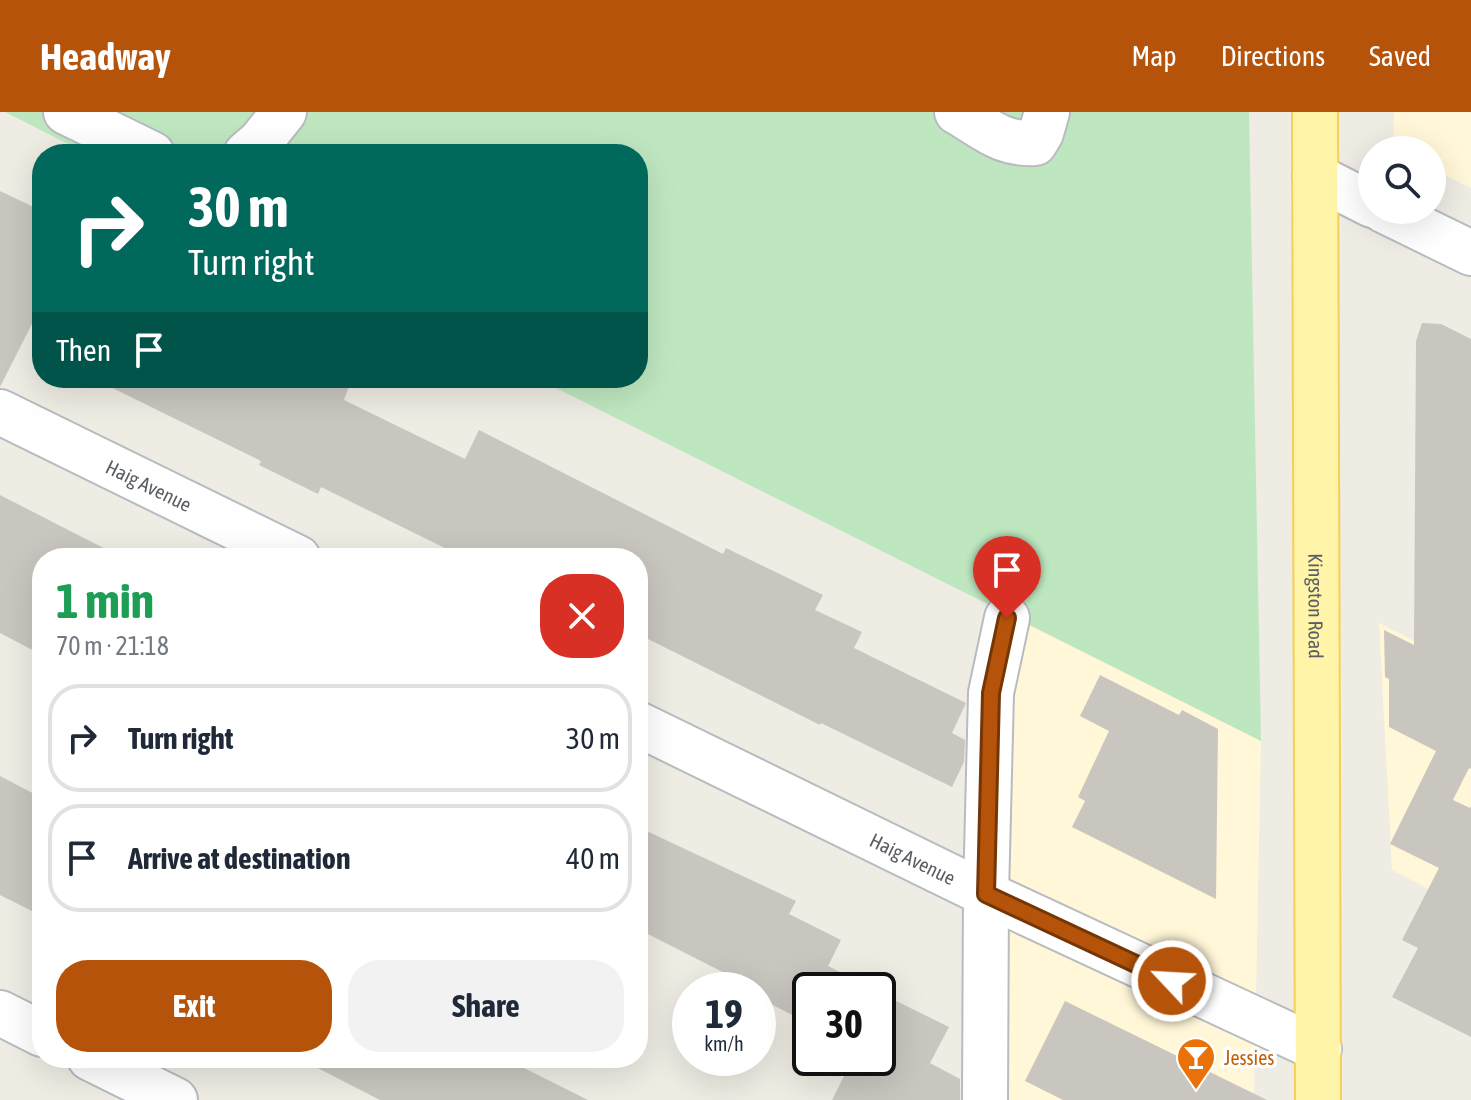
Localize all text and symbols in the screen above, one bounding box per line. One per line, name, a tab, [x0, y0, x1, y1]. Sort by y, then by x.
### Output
text: Headway	[40, 35, 171, 78]
text: Map	[1132, 40, 1177, 72]
text: Directions	[1221, 40, 1325, 72]
text: Saved	[1369, 40, 1431, 72]
map controls	[1358, 136, 1446, 224]
button: search	[1358, 136, 1446, 224]
text: 30 m	[188, 175, 289, 239]
icon: right	[56, 176, 160, 280]
text: Turn right	[188, 241, 315, 283]
icon: arrive	[127, 328, 171, 372]
text: Then	[56, 333, 111, 367]
street label: Haig Avenue	[103, 454, 196, 516]
pin	[973, 536, 1041, 618]
icon: arrive	[985, 548, 1029, 592]
street label: Kingston Road	[1305, 553, 1328, 659]
text: 1 min	[56, 573, 154, 628]
button: close	[540, 574, 624, 658]
text: 70 m · 21:18	[56, 631, 169, 661]
icon: right	[60, 716, 104, 760]
text: Turn right	[128, 721, 234, 755]
text: 30 m	[566, 721, 620, 755]
street label: Haig Avenue	[866, 828, 959, 889]
icon: arrive	[60, 836, 104, 880]
text: Arrive at destination	[128, 841, 350, 875]
text: 40 m	[566, 841, 620, 875]
position arrow	[1130, 939, 1214, 1023]
button: Exit	[56, 960, 332, 1052]
button: Share	[348, 960, 624, 1052]
speed limit sign: 30	[792, 972, 896, 1076]
text: 19	[705, 991, 743, 1036]
text: km/h	[704, 1032, 744, 1055]
bar icon: Jessies	[1175, 1036, 1217, 1091]
place label: Jessies	[1224, 1046, 1274, 1069]

